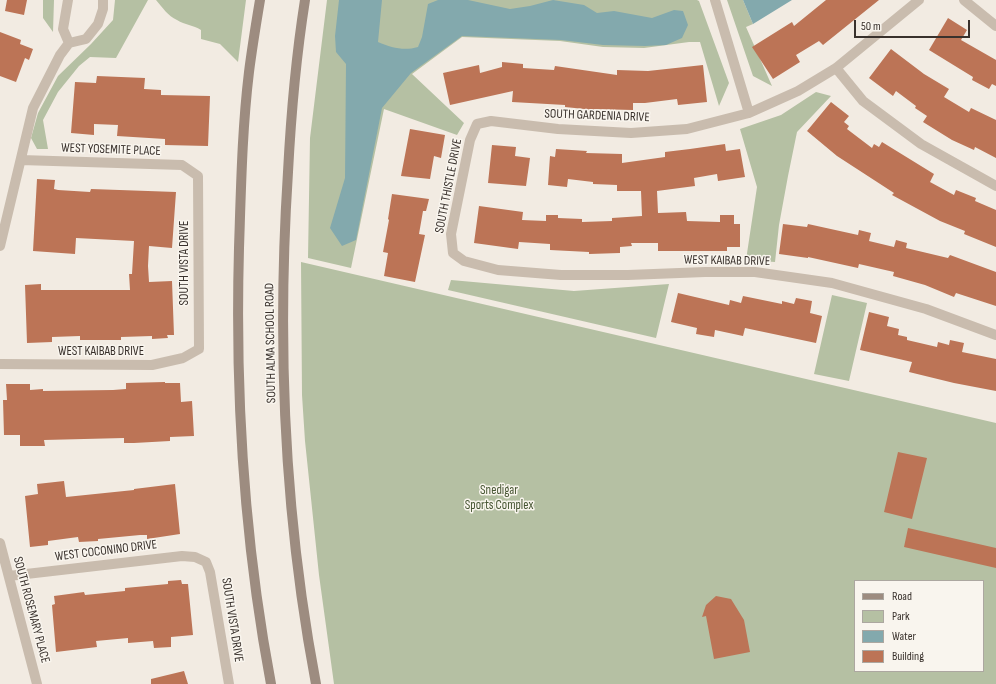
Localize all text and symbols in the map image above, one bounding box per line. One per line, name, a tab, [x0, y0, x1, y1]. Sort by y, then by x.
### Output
scale bar	[856, 12, 972, 38]
text: 50 m	[861, 19, 881, 34]
street label: SOUTH GARDENIA DRIVE	[544, 106, 650, 126]
street label: SOUTH THISTLE DRIVE	[432, 137, 466, 235]
street label: WEST YOSEMITE PLACE	[61, 140, 161, 160]
street label: SOUTH VISTA DRIVE	[177, 221, 193, 305]
street label: WEST KAIBAB DRIVE	[684, 252, 770, 270]
street label: SOUTH ALMA SCHOOL ROAD	[262, 283, 280, 403]
street label: WEST KAIBAB DRIVE	[58, 344, 144, 360]
park label: Snedigar Sports Complex	[465, 483, 533, 514]
street label: WEST COCONINO DRIVE	[54, 537, 158, 565]
street label: SOUTH ROSEMARY PLACE	[9, 555, 53, 665]
street label: SOUTH VISTA DRIVE	[218, 577, 246, 663]
legend	[854, 580, 984, 672]
text: Road	[892, 589, 912, 604]
text: Park	[892, 609, 910, 624]
text: Water	[892, 629, 916, 644]
text: Building	[892, 649, 924, 664]

